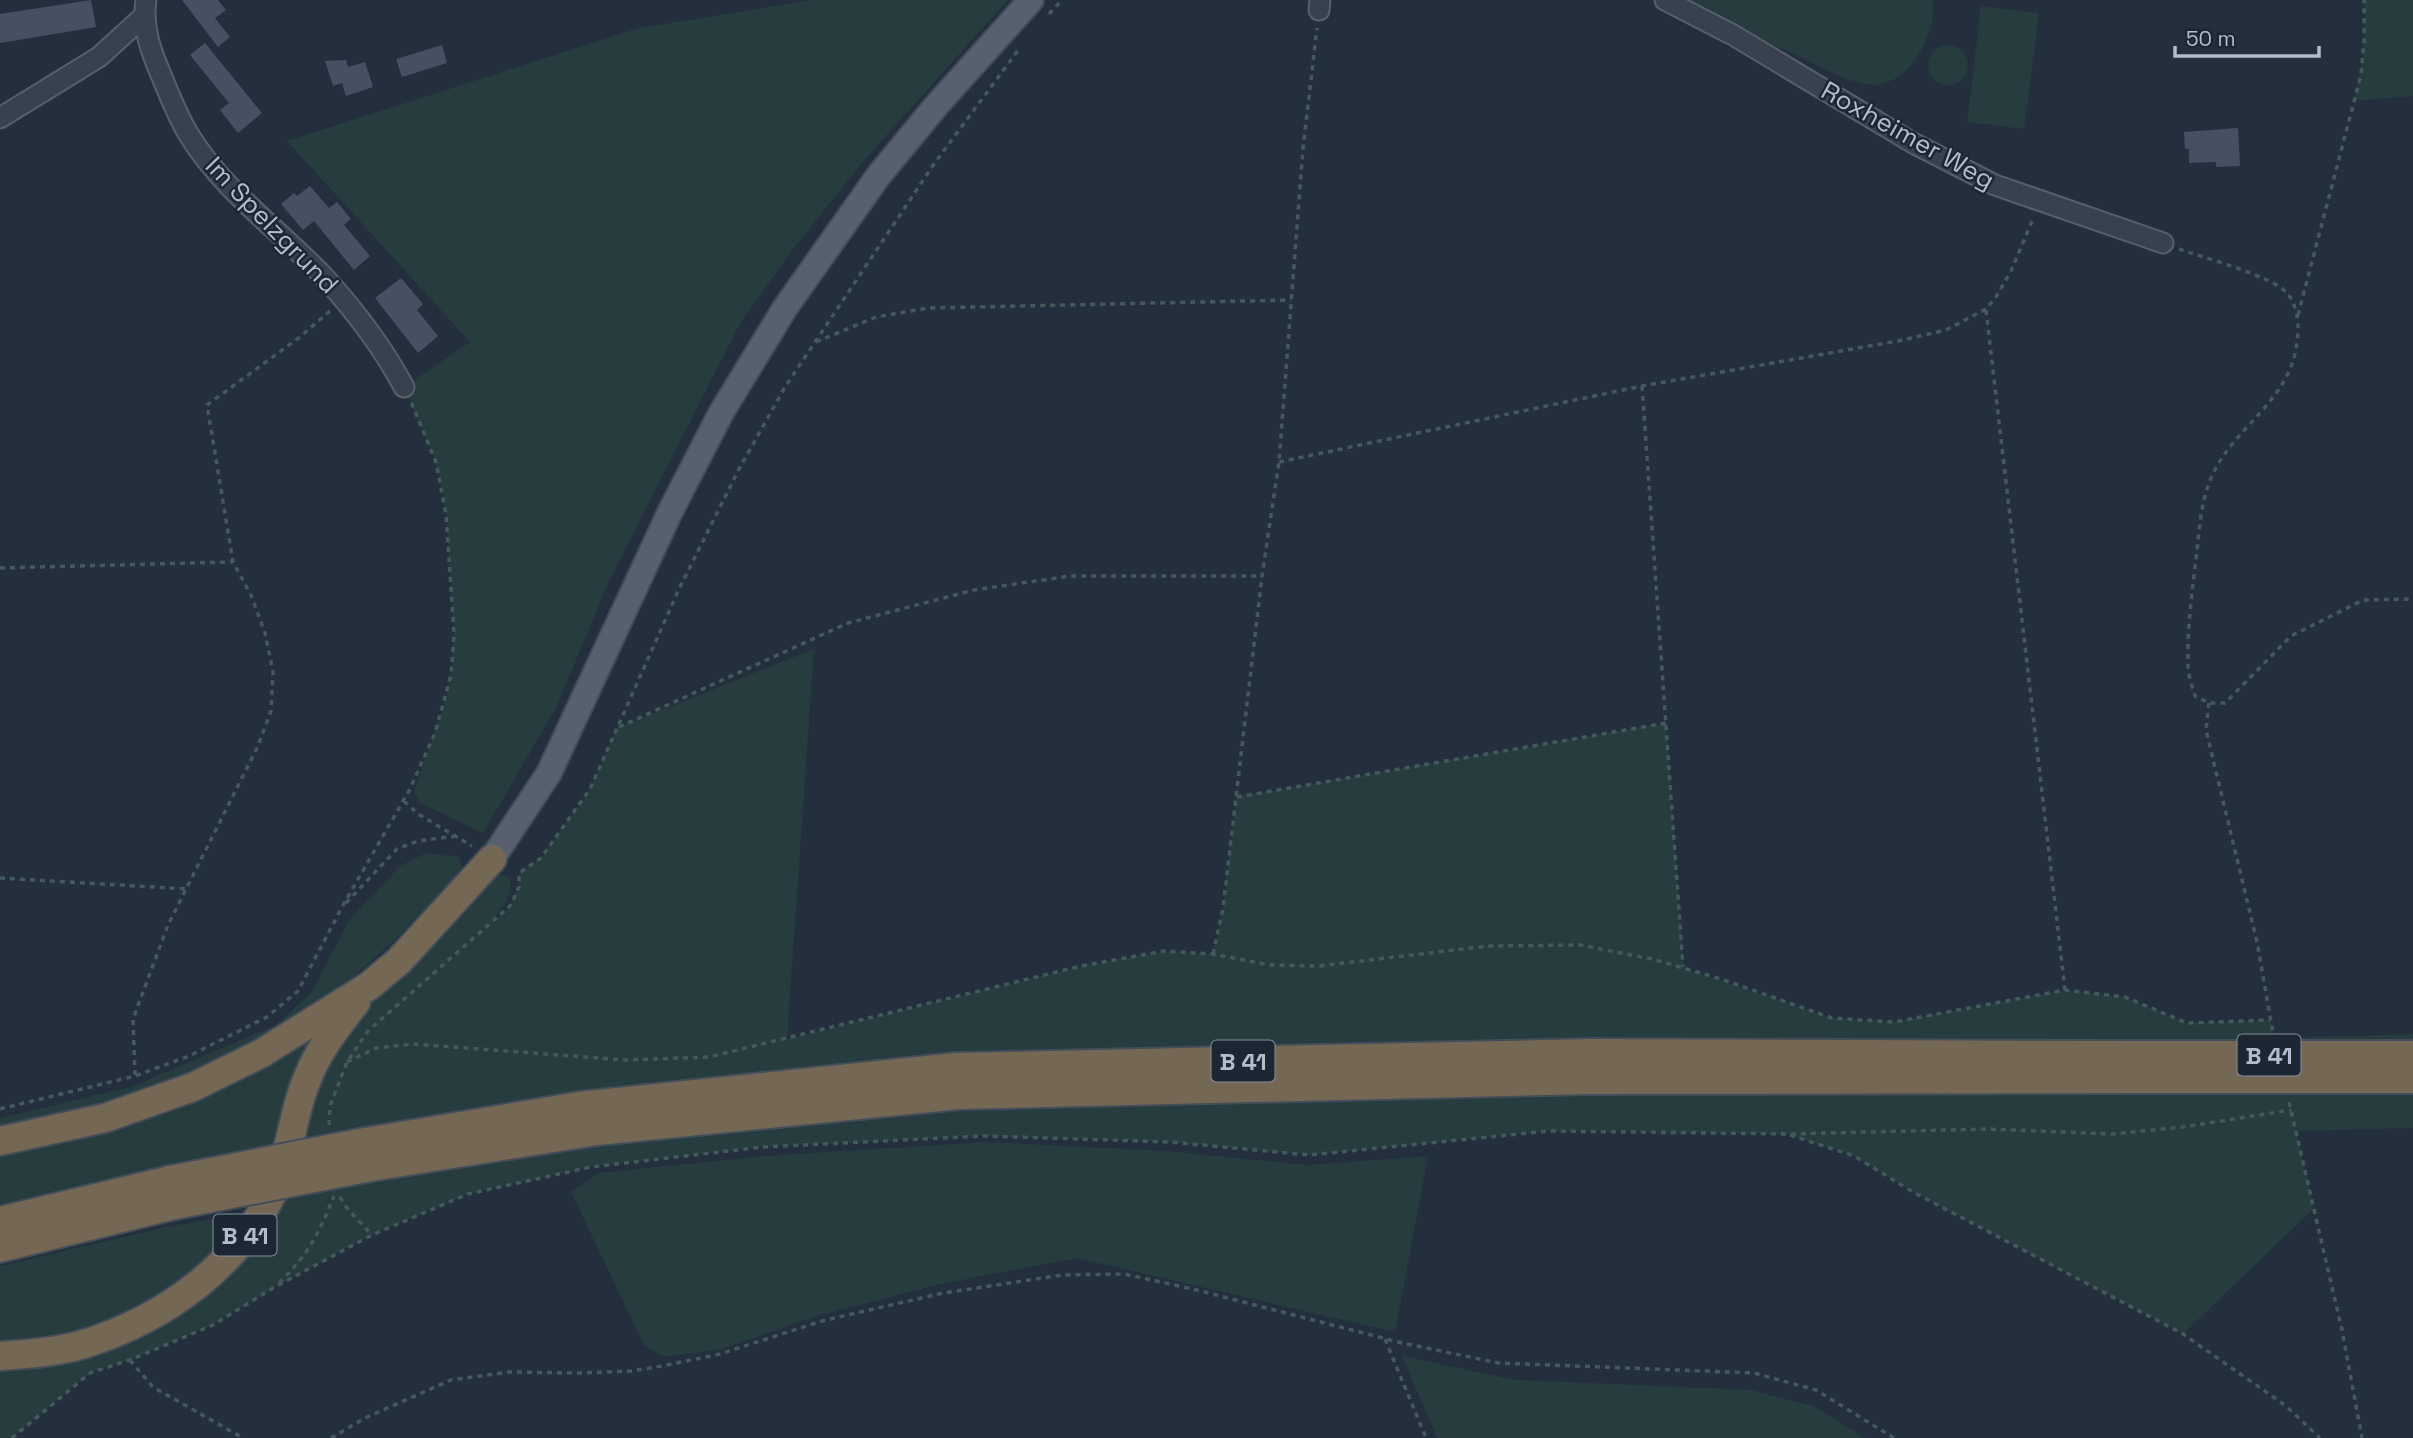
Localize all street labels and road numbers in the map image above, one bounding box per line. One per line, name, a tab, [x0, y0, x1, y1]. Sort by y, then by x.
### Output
street label: Roxheimer Weg	[1815, 73, 2001, 197]
street label: Im Spelzgrund	[198, 149, 346, 301]
road number: B 41	[2238, 1035, 2300, 1076]
road number: B 41	[1212, 1041, 1274, 1082]
road number: B 41	[214, 1214, 276, 1255]

